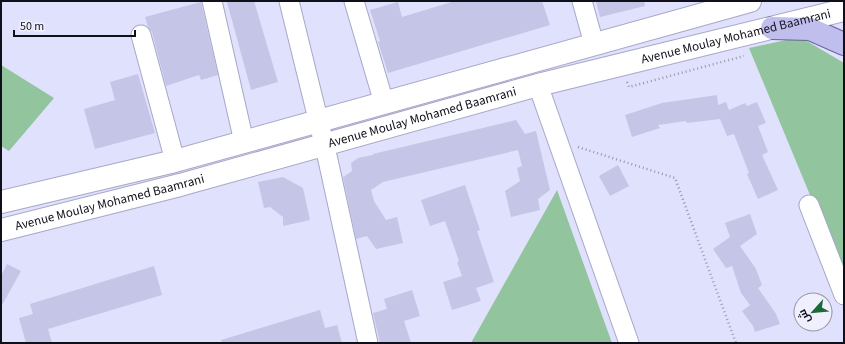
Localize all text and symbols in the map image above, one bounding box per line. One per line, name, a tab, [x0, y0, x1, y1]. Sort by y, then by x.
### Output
street label: Avenue Moulay Mohamed Baamrani	[639, 5, 833, 68]
scale bar	[14, 12, 135, 38]
text: 50 m	[20, 18, 44, 35]
street label: Avenue Moulay Mohamed Baamrani	[326, 82, 518, 152]
street label: Avenue Moulay Mohamed Baamrani	[13, 170, 206, 235]
north arrow	[793, 292, 833, 332]
text: ش	[795, 307, 814, 326]

